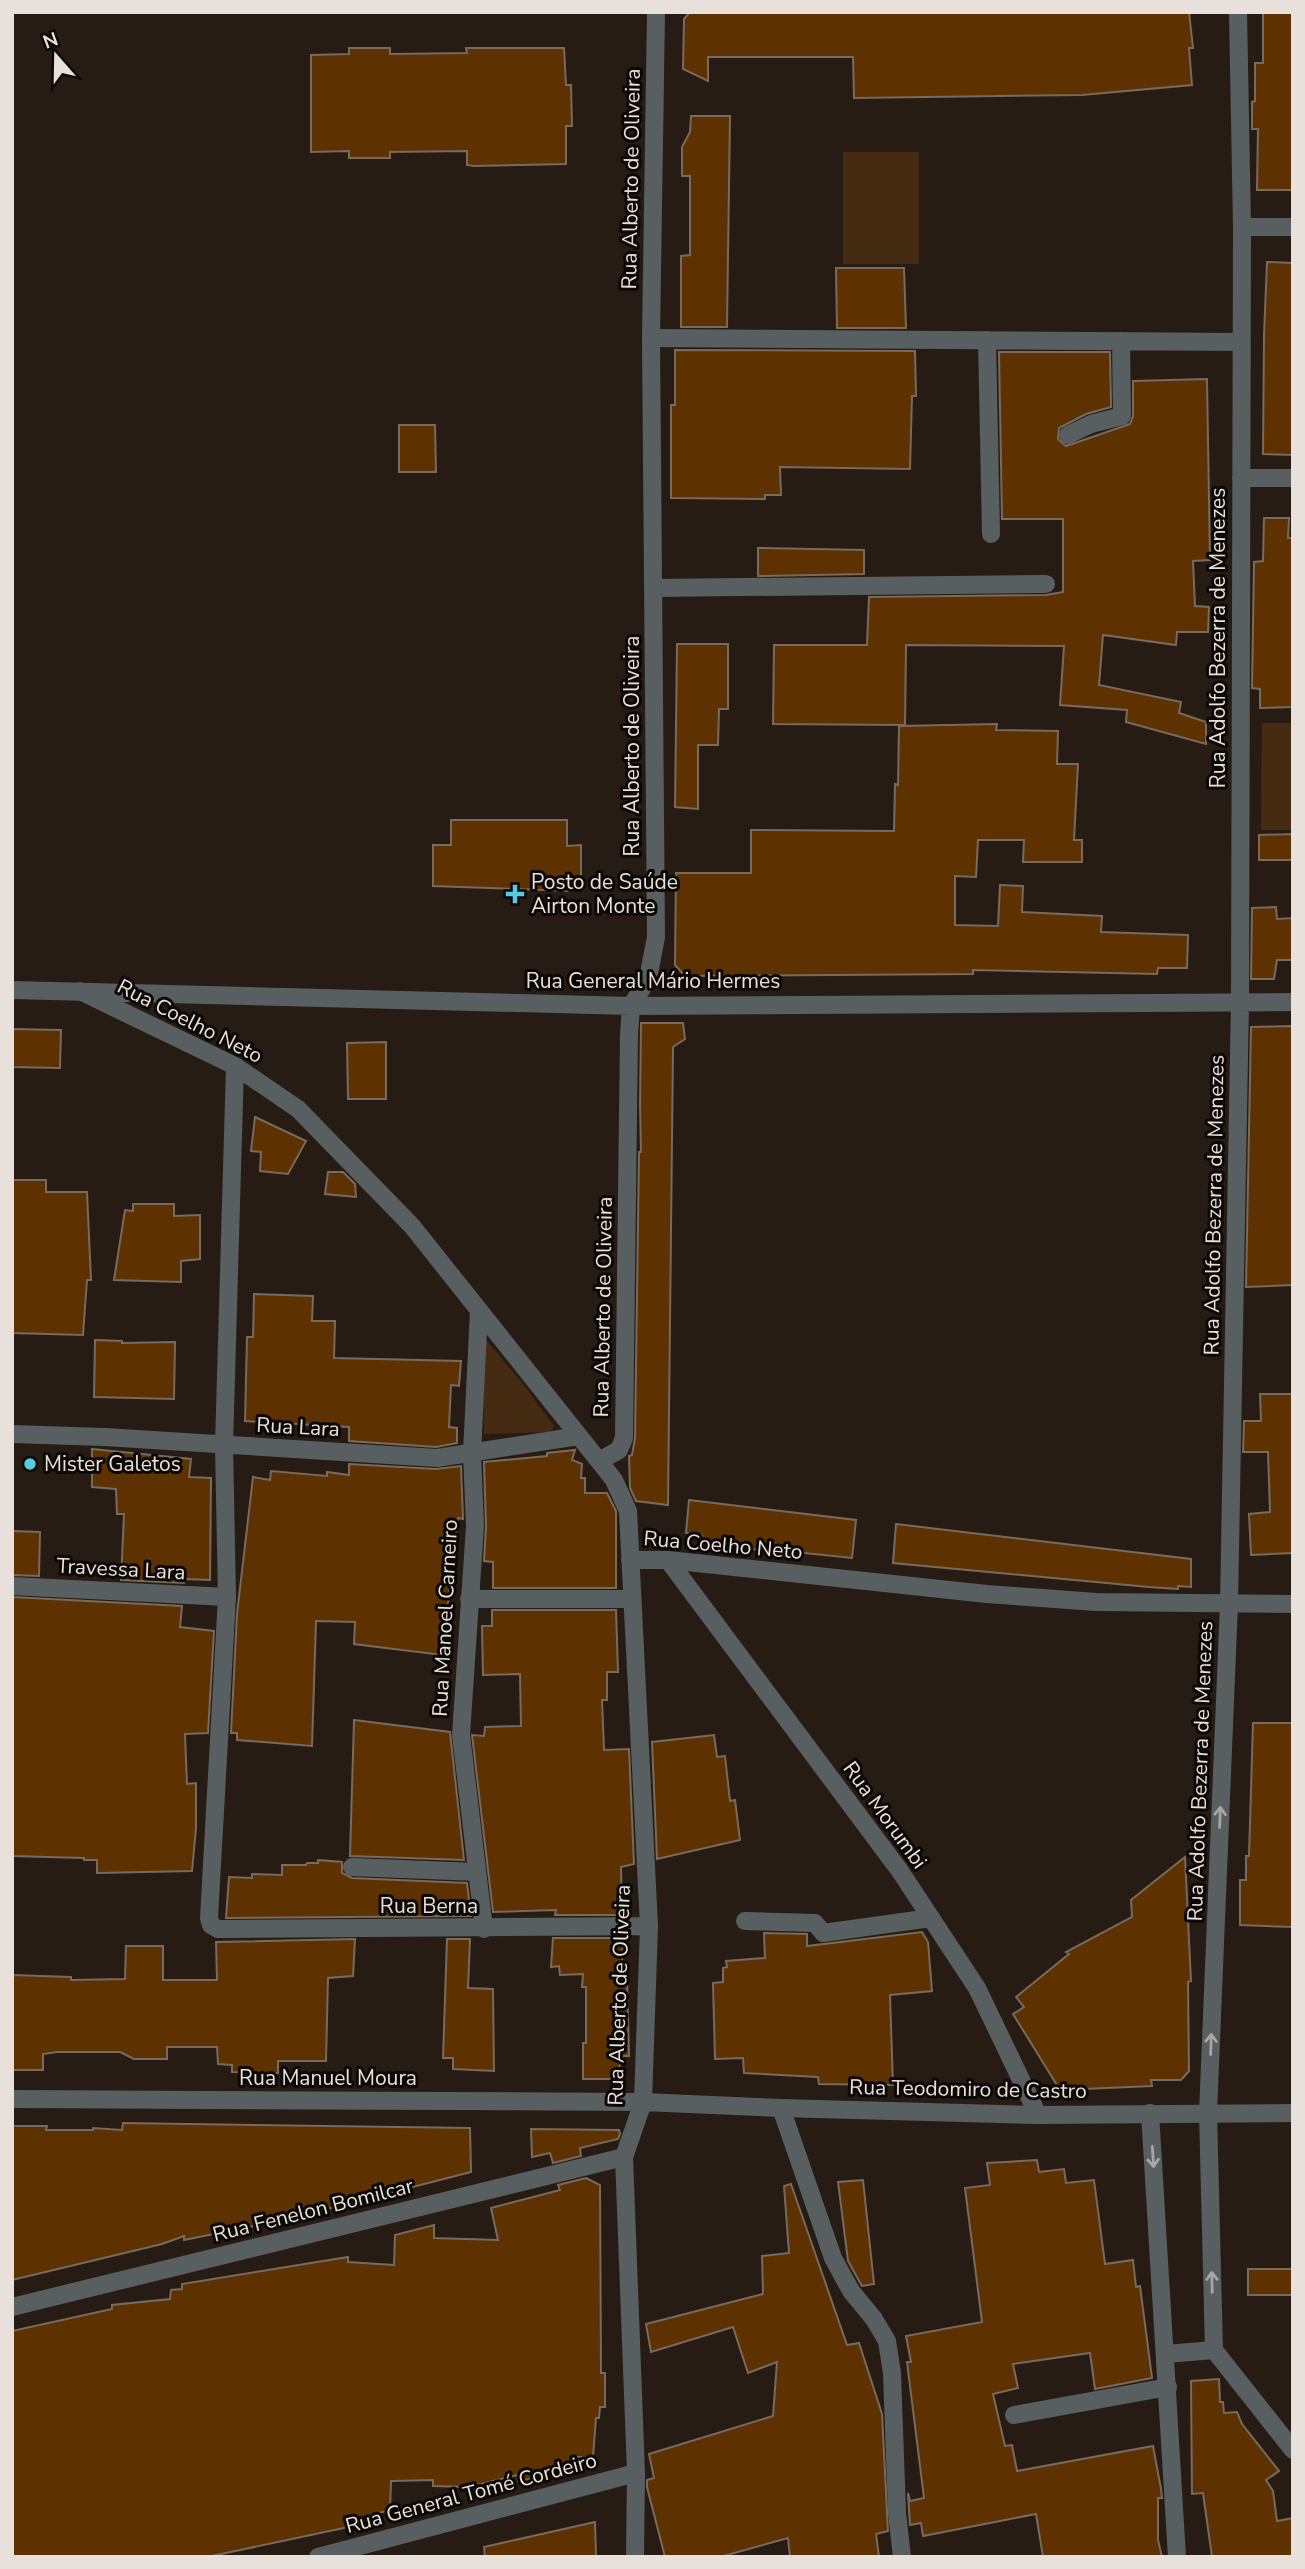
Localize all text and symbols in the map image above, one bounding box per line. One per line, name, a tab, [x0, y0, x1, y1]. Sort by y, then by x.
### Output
north arrow	[21, 21, 91, 91]
text: N	[39, 26, 62, 56]
street label: Rua Alberto de Oliveira	[615, 68, 647, 290]
street label: Rua Adolfo Bezerra de Menezes	[1204, 488, 1232, 788]
street label: Rua Alberto de Oliveira	[618, 636, 646, 856]
place label: Posto de Saúde Airton Monte	[531, 868, 678, 920]
marker: Posto de Saúde Airton Monte	[505, 884, 525, 904]
street label: Rua General Mário Hermes	[526, 967, 780, 995]
street label: Rua Coelho Neto	[113, 972, 267, 1070]
street label: Rua Adolfo Bezerra de Menezes	[1197, 1054, 1231, 1356]
street label: Rua Alberto de Oliveira	[587, 1196, 619, 1418]
street label: Rua Lara	[256, 1411, 340, 1443]
place label: Mister Galetos	[44, 1450, 181, 1478]
marker: Mister Galetos	[22, 1456, 38, 1472]
street label: Rua Manoel Carneiro	[426, 1519, 464, 1717]
street label: Rua Coelho Neto	[642, 1524, 804, 1566]
street label: Travessa Lara	[56, 1552, 186, 1586]
street label: Rua Adolfo Bezerra de Menezes	[1181, 1620, 1219, 1922]
street label: Rua Morumbi	[837, 1756, 933, 1874]
one-way arrow	[1214, 1806, 1227, 1829]
street label: Rua Alberto de Oliveira	[601, 1884, 637, 2106]
street label: Rua Berna	[380, 1892, 478, 1920]
one-way arrow	[1205, 2033, 1218, 2056]
street label: Rua Manuel Moura	[239, 2064, 417, 2092]
street label: Rua Teodomiro de Castro	[849, 2073, 1087, 2105]
one-way arrow	[1147, 2145, 1160, 2168]
street label: Rua Fenelon Bomilcar	[210, 2171, 417, 2248]
one-way arrow	[1206, 2271, 1219, 2294]
street label: Rua General Tomé Cordeiro	[342, 2446, 600, 2540]

